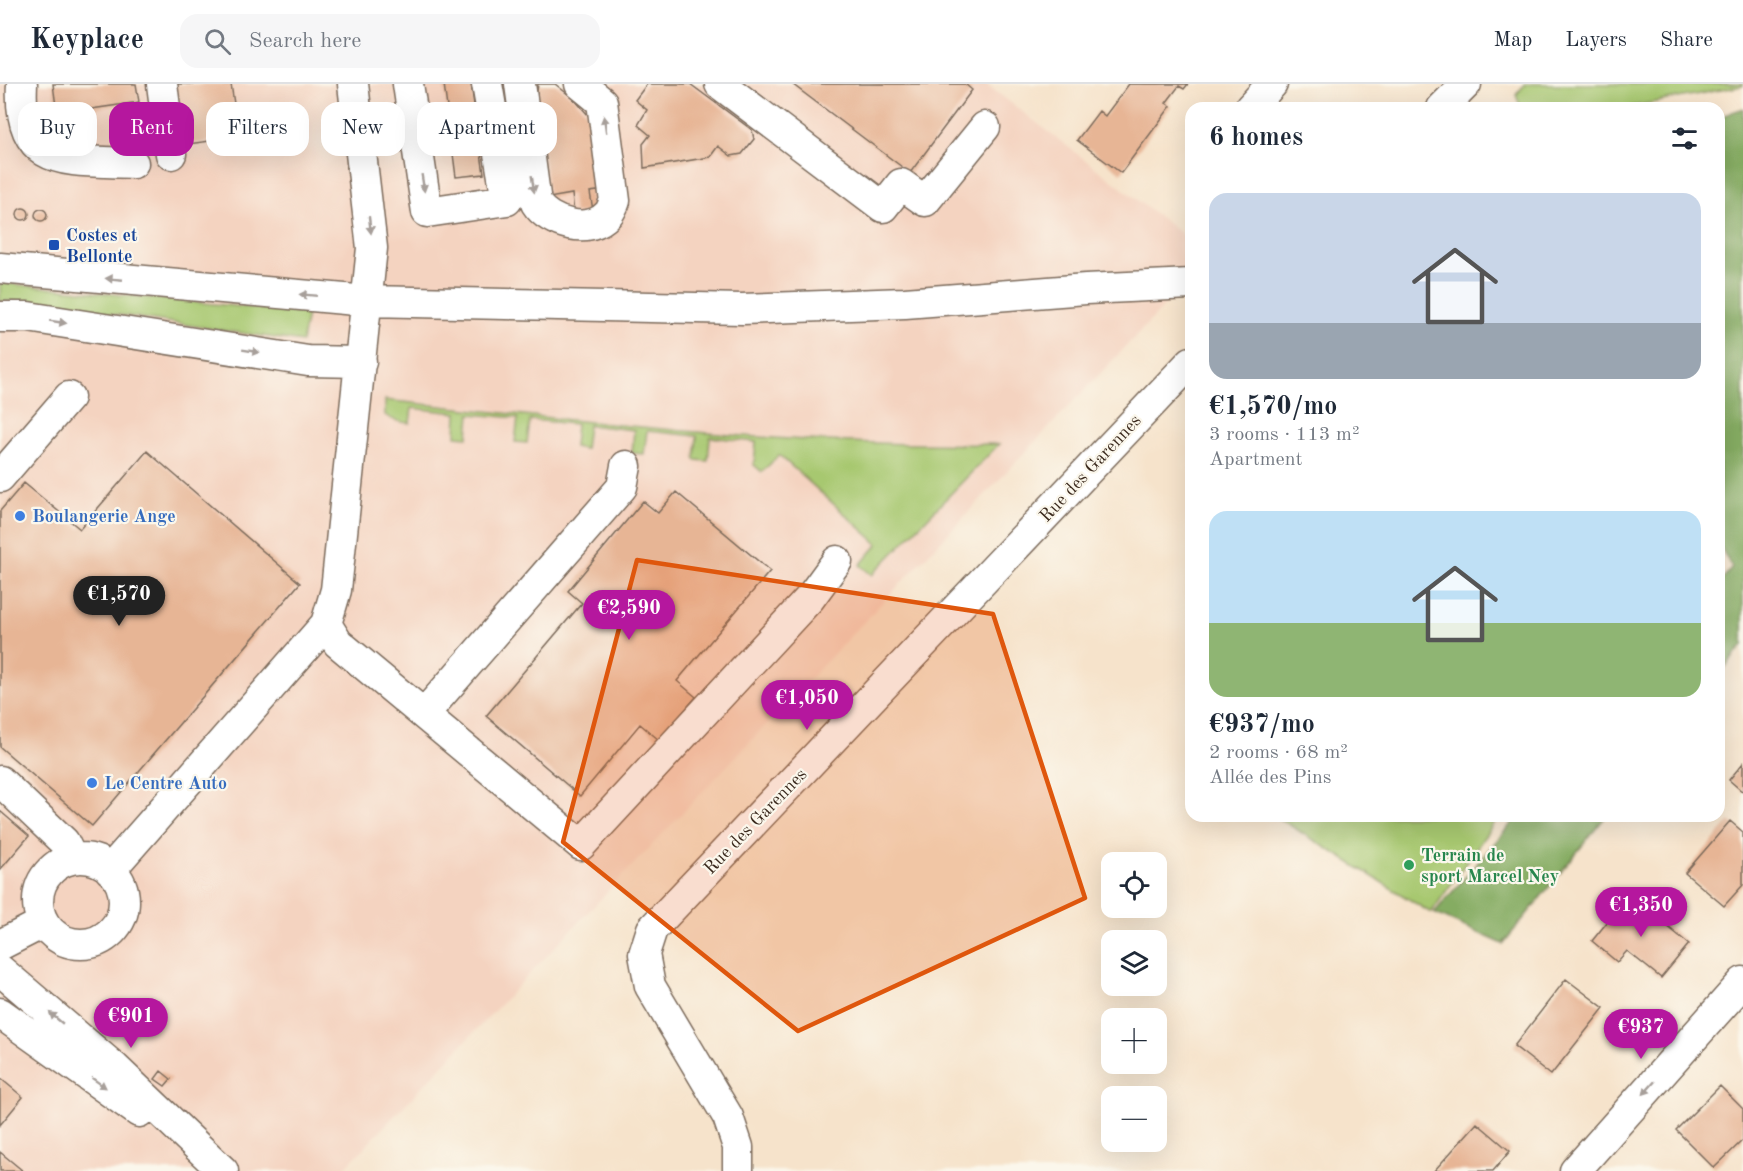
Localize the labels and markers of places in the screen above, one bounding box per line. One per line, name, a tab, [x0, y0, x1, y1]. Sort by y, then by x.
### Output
place label: Costes et Bellonte	[66, 227, 138, 266]
marker: Costes et Bellonte	[47, 238, 61, 252]
place label: Boulangerie Ange	[32, 508, 176, 526]
marker: Boulangerie Ange	[13, 509, 27, 523]
pin: €1,570	[70, 576, 168, 627]
pin: €2,590	[580, 590, 678, 641]
pin: €1,050	[758, 680, 856, 731]
place label: Le Centre Auto	[104, 775, 227, 793]
marker: Le Centre Auto	[85, 776, 99, 790]
place label: Terrain de sport Marcel Ney	[1421, 847, 1559, 886]
marker: Terrain de sport Marcel Ney	[1402, 858, 1416, 872]
pin: €1,350	[1592, 887, 1690, 938]
pin: €901	[95, 998, 167, 1049]
pin: €937	[1605, 1009, 1677, 1060]

